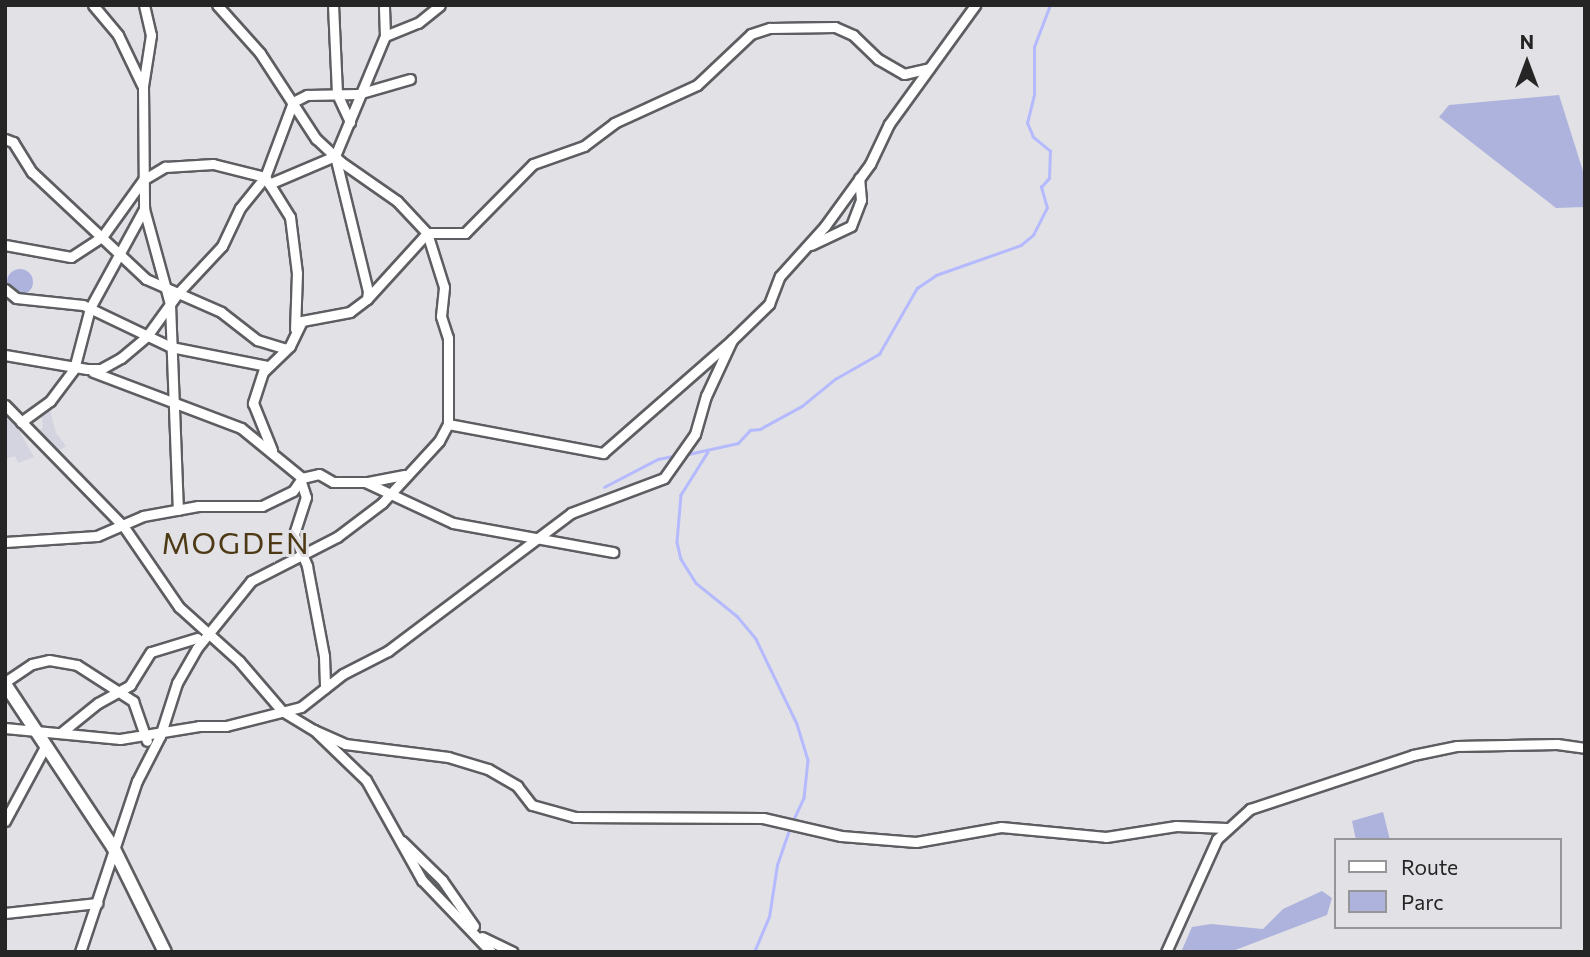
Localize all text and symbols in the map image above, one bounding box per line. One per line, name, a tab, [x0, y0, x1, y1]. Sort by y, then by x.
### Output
north arrow	[1492, 28, 1562, 98]
text: N	[1520, 30, 1534, 53]
district label: MOGDEN	[162, 524, 310, 560]
legend	[1334, 838, 1562, 929]
text: Route	[1401, 854, 1458, 879]
text: Parc	[1401, 889, 1444, 914]

